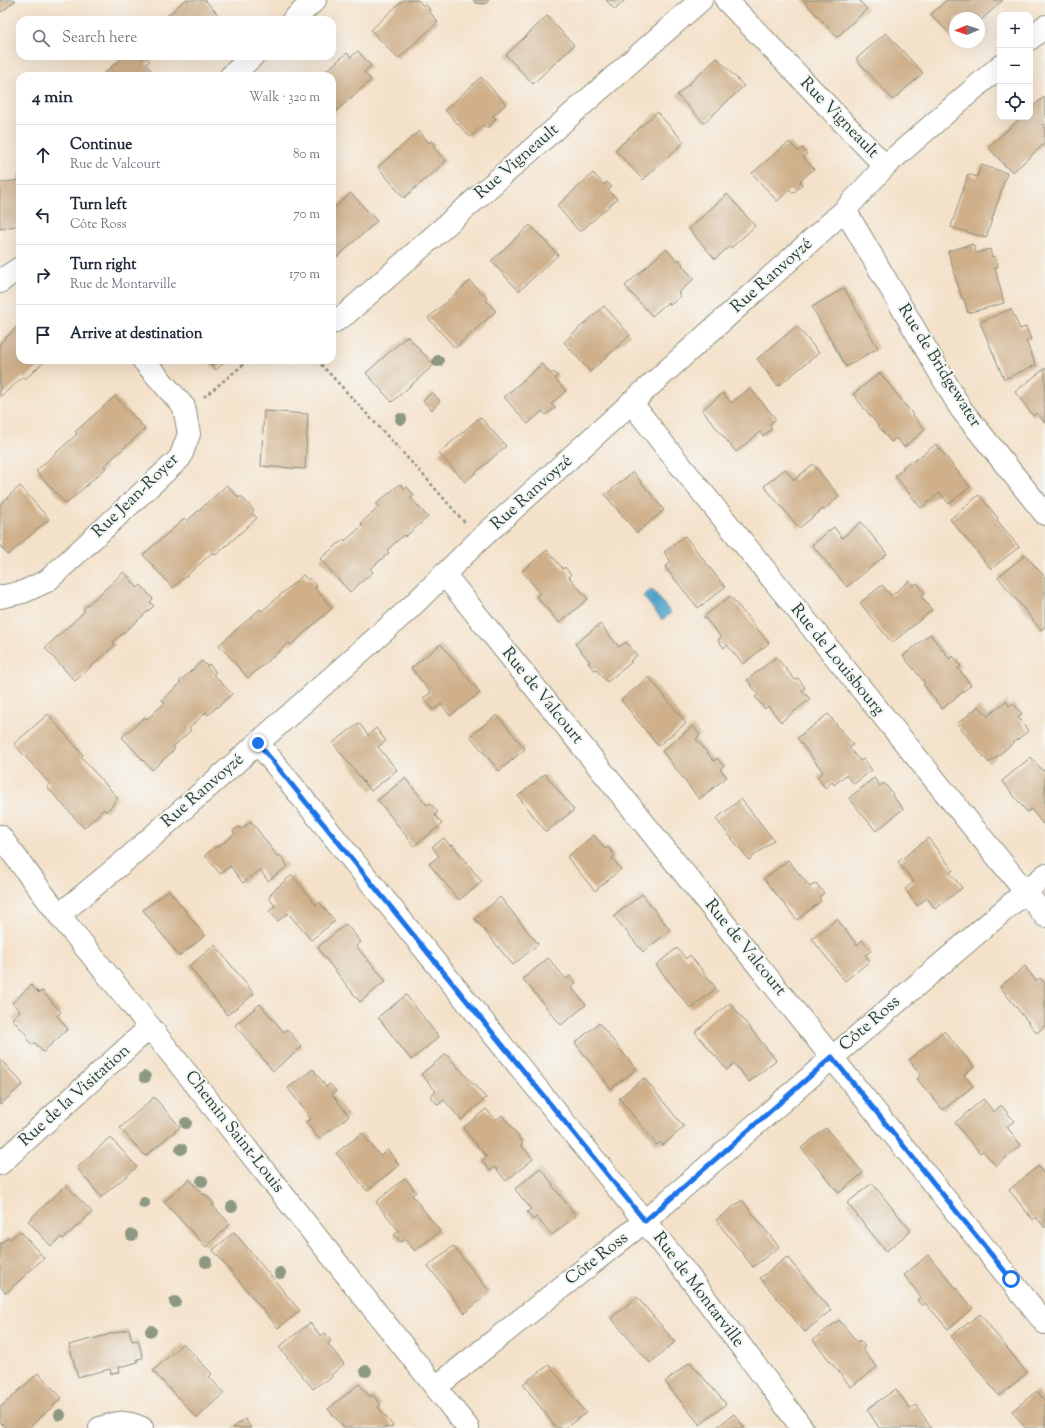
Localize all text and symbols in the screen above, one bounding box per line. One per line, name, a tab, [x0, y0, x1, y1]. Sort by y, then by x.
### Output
north arrow	[949, 12, 985, 48]
map controls	[997, 12, 1033, 120]
button: +	[997, 12, 1033, 48]
search box	[16, 16, 336, 60]
icon: search	[30, 27, 52, 49]
text: Search here	[62, 28, 137, 49]
button: −	[997, 48, 1033, 84]
street label: Rue Vigneault	[794, 72, 884, 164]
button: locate	[997, 84, 1033, 120]
text: 4 min	[32, 86, 73, 110]
text: Walk · 320 m	[249, 89, 320, 107]
street label: Rue Vigneault	[470, 119, 564, 205]
text: Continue	[70, 135, 132, 156]
icon: ahead	[32, 144, 54, 166]
text: 80 m	[293, 146, 320, 164]
text: Rue de Valcourt	[70, 156, 160, 174]
text: Turn left	[70, 195, 127, 216]
icon: left	[32, 204, 54, 226]
text: 70 m	[293, 206, 320, 224]
text: Côte Ross	[70, 216, 127, 234]
street label: Rue Ranvoyzé	[726, 233, 818, 319]
text: Turn right	[70, 255, 136, 276]
icon: right	[32, 264, 54, 286]
text: 170 m	[289, 266, 320, 284]
text: Rue de Montarville	[70, 276, 177, 294]
street label: Rue de Bridgewater	[891, 300, 987, 433]
icon: arrive	[32, 324, 54, 346]
text: Arrive at destination	[70, 324, 203, 345]
street label: Rue Jean-Royer	[87, 448, 185, 544]
street label: Rue Ranvoyzé	[486, 450, 578, 536]
street label: Rue de Louisbourg	[784, 599, 890, 721]
street label: Rue de Valcourt	[496, 643, 589, 750]
route end	[249, 734, 267, 752]
street label: Rue Ranvoyzé	[156, 748, 250, 834]
street label: Rue de Valcourt	[699, 895, 792, 1002]
street label: Côte Ross	[834, 990, 906, 1057]
street label: Rue de la Visitation	[14, 1039, 136, 1153]
street label: Chemin Saint-Louis	[179, 1066, 290, 1198]
street label: Côte Ross	[560, 1227, 634, 1291]
street label: Rue de Montarville	[646, 1227, 750, 1353]
route start	[1002, 1270, 1020, 1288]

